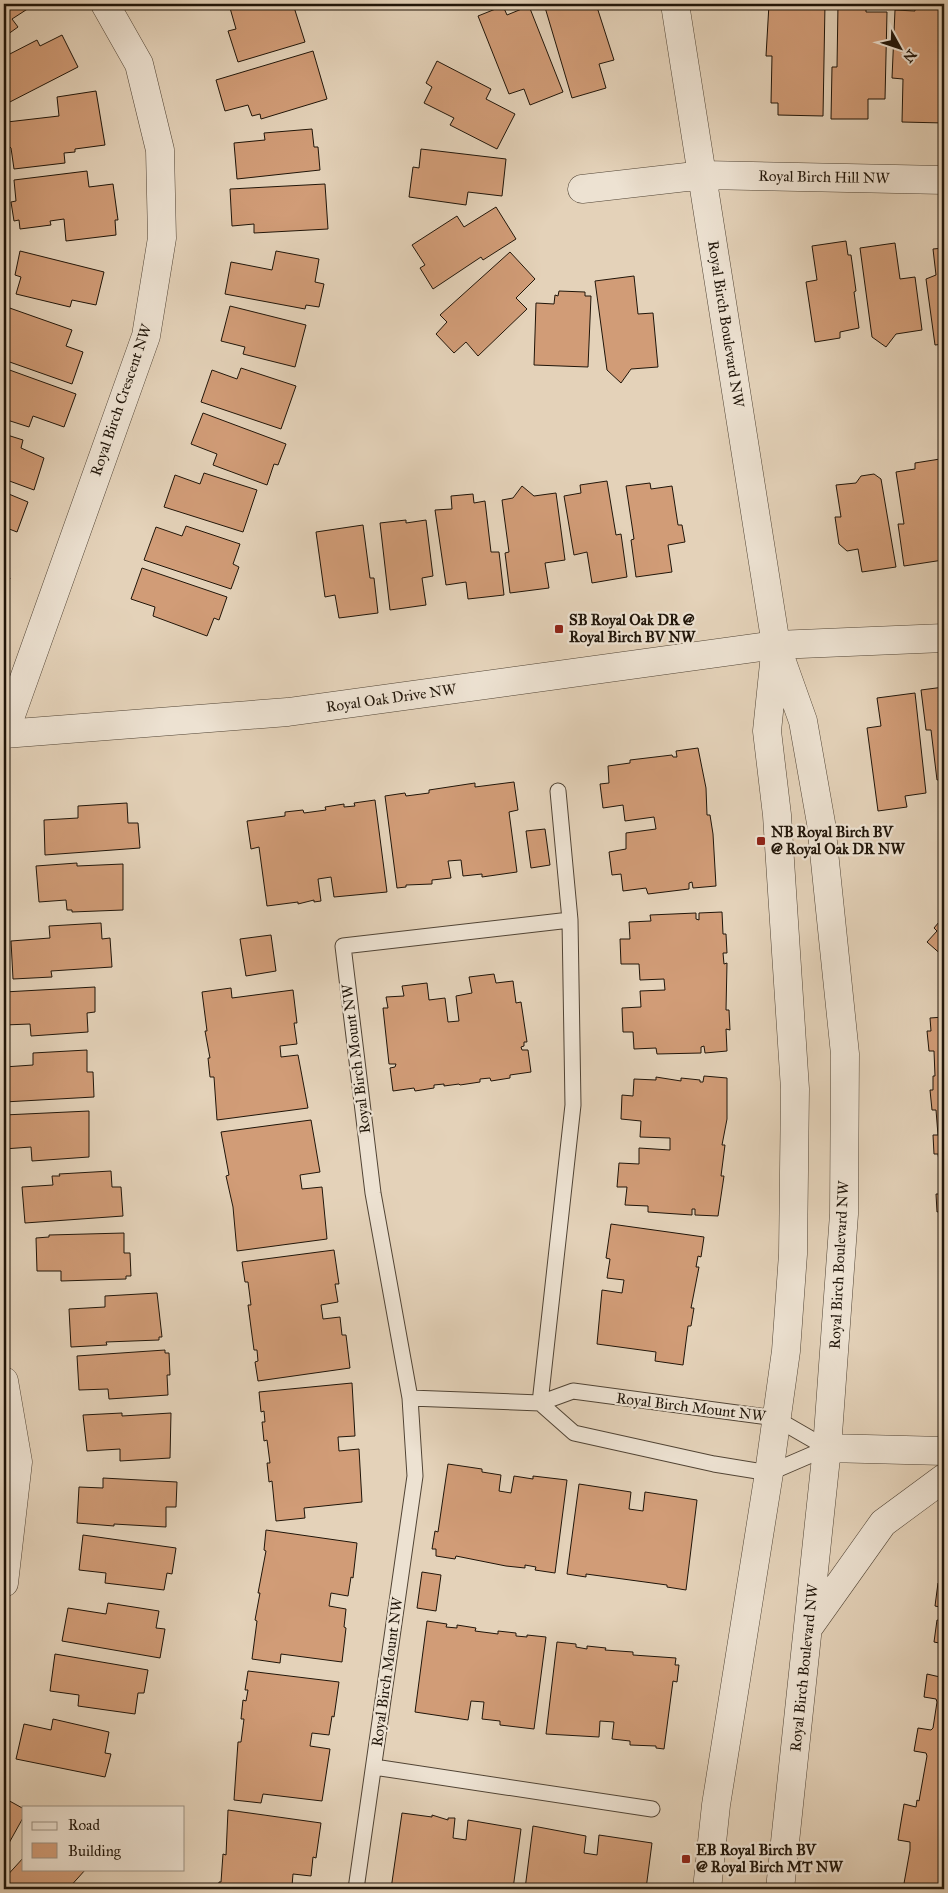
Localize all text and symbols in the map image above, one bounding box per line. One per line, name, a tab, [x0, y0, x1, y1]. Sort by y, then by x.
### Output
north arrow	[876, 22, 926, 72]
text: N	[899, 46, 920, 66]
street label: Royal Birch Hill NW	[758, 167, 891, 187]
street label: Royal Birch Boulevard NW	[704, 239, 748, 409]
street label: Royal Birch Crescent NW	[87, 321, 156, 478]
place label: SB Royal Oak DR @ Royal Birch BV NW	[569, 611, 696, 647]
marker: SB Royal Oak DR @ Royal Birch BV NW	[553, 623, 565, 635]
street label: Royal Oak Drive NW	[325, 680, 458, 716]
place label: NB Royal Birch BV @ Royal Oak DR NW	[771, 823, 905, 859]
marker: NB Royal Birch BV @ Royal Oak DR NW	[755, 835, 767, 847]
street label: Royal Birch Mount NW	[338, 982, 374, 1135]
street label: Royal Birch Boulevard NW	[826, 1180, 852, 1350]
street label: Royal Birch Mount NW	[615, 1389, 768, 1425]
street label: Royal Birch Boulevard NW	[786, 1582, 822, 1753]
street label: Royal Birch Mount NW	[368, 1595, 406, 1748]
legend	[22, 1806, 185, 1870]
text: Road	[68, 1816, 100, 1834]
place label: EB Royal Birch BV @ Royal Birch MT NW	[696, 1841, 843, 1877]
text: Building	[68, 1842, 122, 1860]
marker: EB Royal Birch BV @ Royal Birch MT NW	[680, 1853, 692, 1865]

